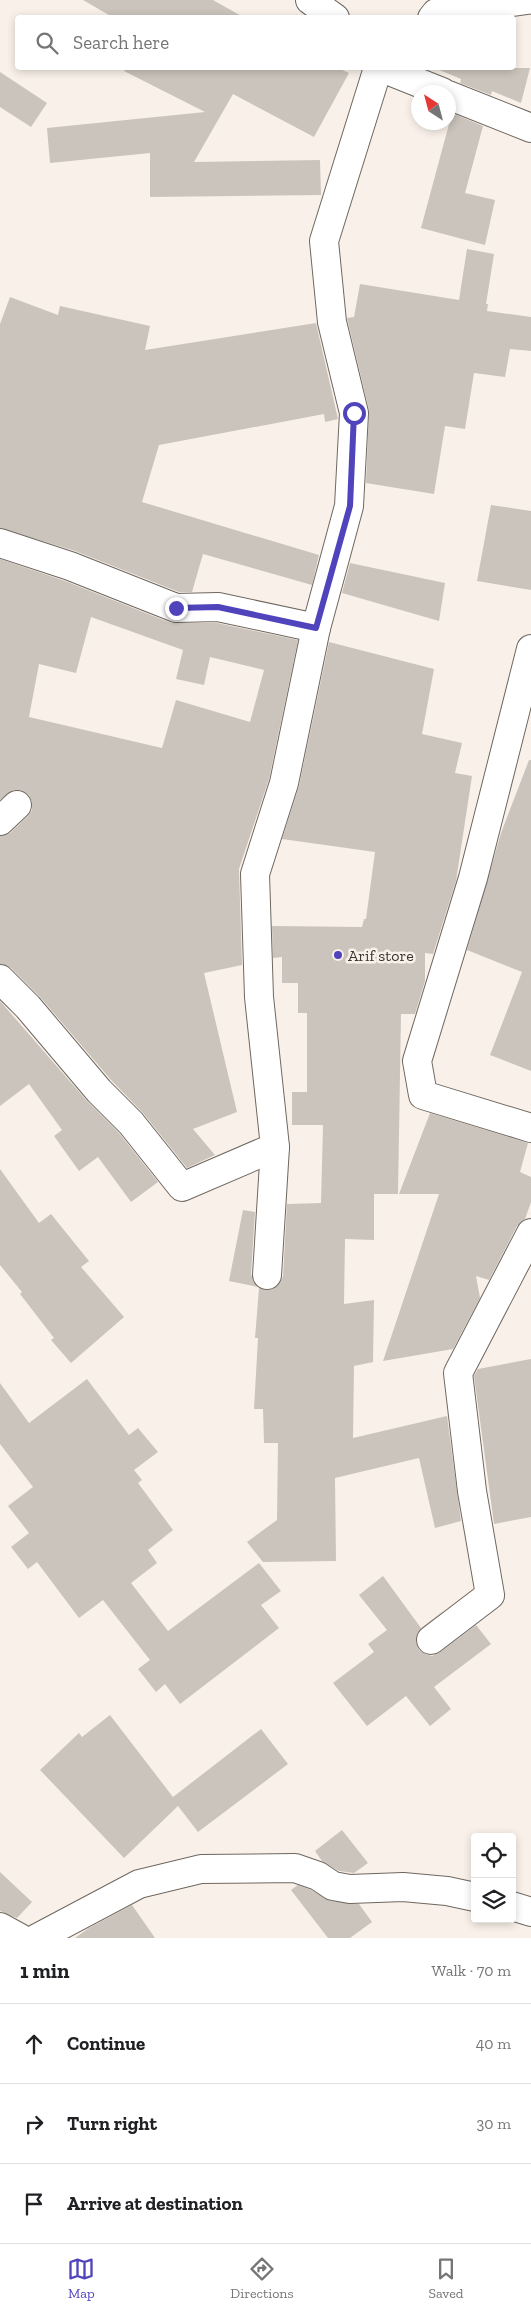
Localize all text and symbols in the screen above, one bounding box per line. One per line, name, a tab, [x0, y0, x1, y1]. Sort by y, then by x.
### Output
search box	[15, 15, 516, 70]
icon: search	[33, 29, 61, 57]
text: Search here	[73, 31, 169, 54]
north arrow	[411, 85, 456, 130]
route start	[343, 402, 366, 425]
route end	[165, 597, 188, 620]
place label: Arif store	[348, 946, 414, 965]
marker: Arif store	[332, 949, 344, 961]
map controls	[471, 1833, 516, 1923]
button: locate	[471, 1833, 516, 1878]
button: layers	[471, 1878, 516, 1923]
text: 1 min	[20, 1958, 70, 1983]
text: Walk · 70 m	[431, 1961, 511, 1980]
icon: ahead	[20, 2030, 48, 2058]
text: Continue	[67, 2032, 145, 2055]
text: 40 m	[476, 2034, 511, 2053]
icon: right	[20, 2110, 48, 2138]
text: Turn right	[67, 2112, 157, 2135]
text: 30 m	[477, 2114, 511, 2133]
icon: arrive	[20, 2190, 48, 2218]
text: Arrive at destination	[67, 2192, 243, 2215]
tab: Map	[67, 2255, 95, 2302]
tab: Directions	[230, 2255, 294, 2302]
tab: Saved	[428, 2255, 464, 2302]

